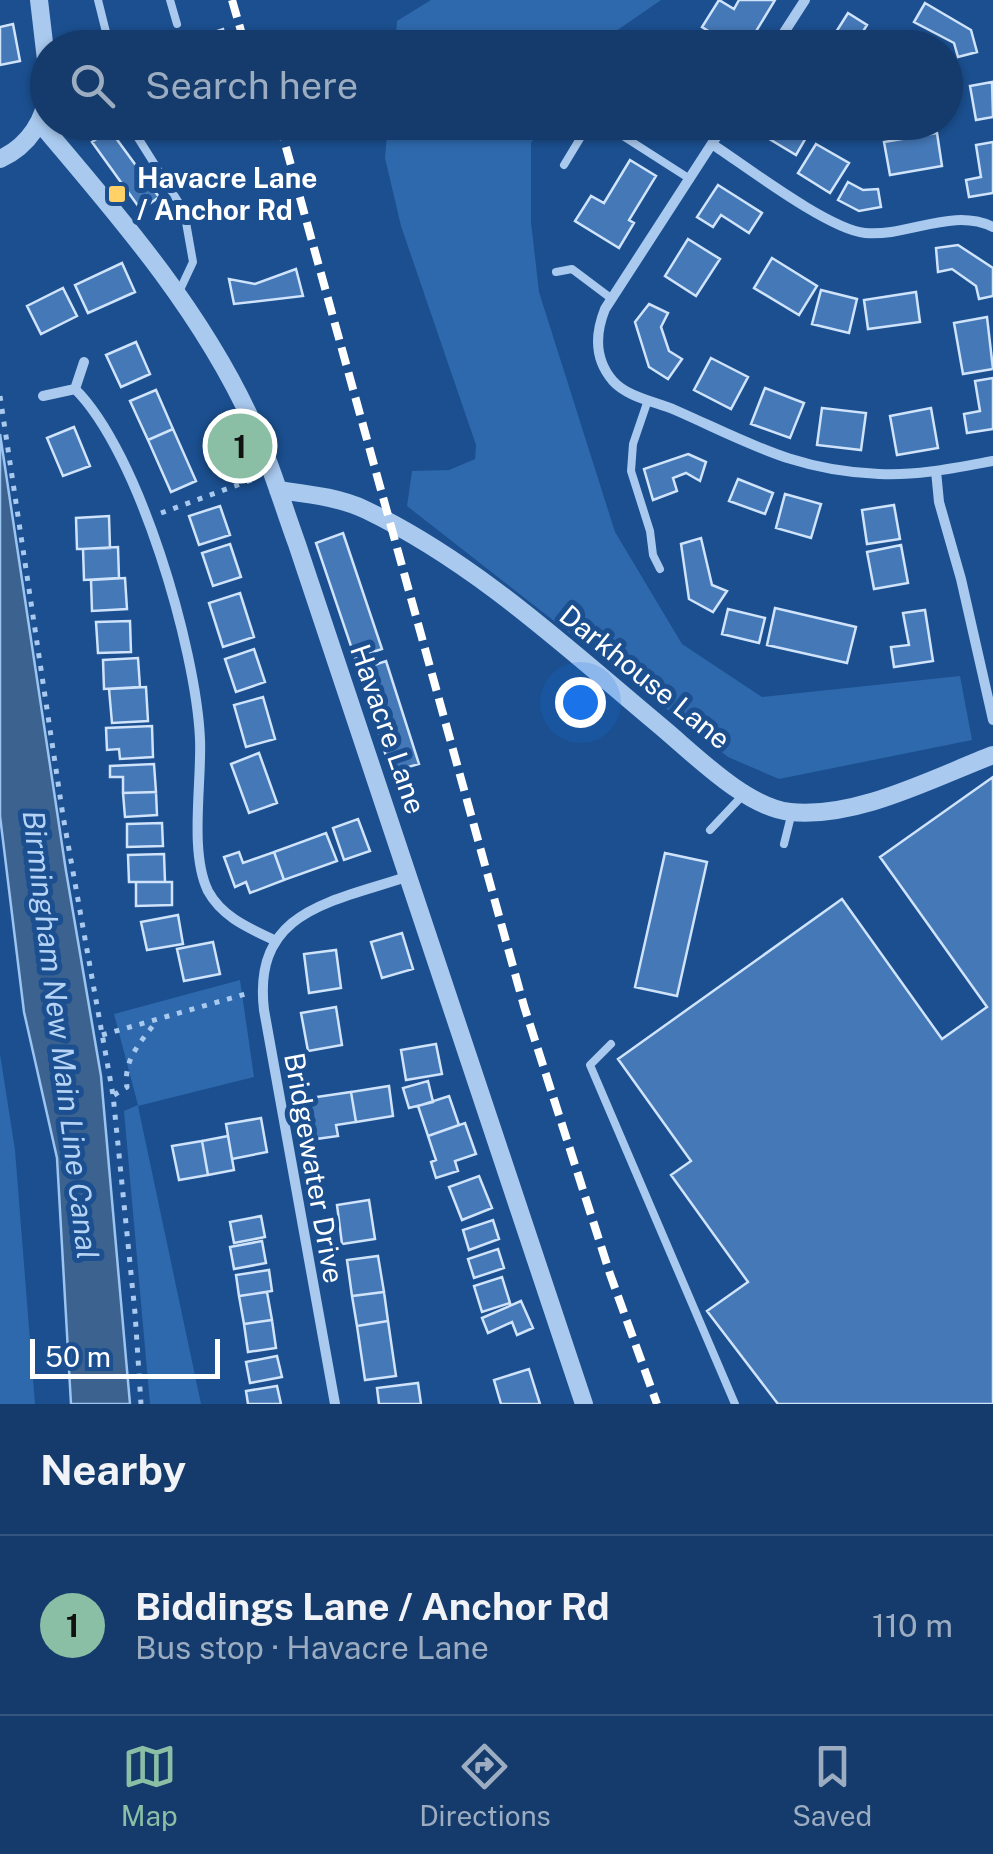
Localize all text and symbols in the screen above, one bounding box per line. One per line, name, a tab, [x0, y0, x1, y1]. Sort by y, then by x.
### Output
search box	[30, 30, 963, 140]
icon: search	[65, 58, 120, 113]
text: Search here	[145, 63, 358, 108]
place label: Havacre Lane / Anchor Rd	[137, 161, 317, 226]
marker: Havacre Lane / Anchor Rd	[106, 183, 128, 205]
pin: 1	[208, 408, 272, 484]
street label: Darkhouse Lane	[553, 598, 737, 755]
street label: Havacre Lane	[344, 640, 433, 818]
your location	[555, 677, 606, 728]
water label: Birmingham New Main Line Canal	[16, 808, 106, 1261]
street label: Bridgewater Drive	[278, 1050, 351, 1286]
scale bar	[30, 1334, 220, 1378]
text: 50 m	[45, 1340, 111, 1373]
text: Nearby	[40, 1445, 186, 1494]
text: Biddings Lane / Anchor Rd	[135, 1584, 610, 1629]
text: 1	[66, 1607, 79, 1644]
text: 110 m	[872, 1607, 953, 1644]
text: Bus stop · Havacre Lane	[135, 1629, 489, 1666]
tab: Map	[121, 1739, 178, 1832]
tab: Directions	[419, 1739, 551, 1832]
tab: Saved	[792, 1739, 872, 1832]

